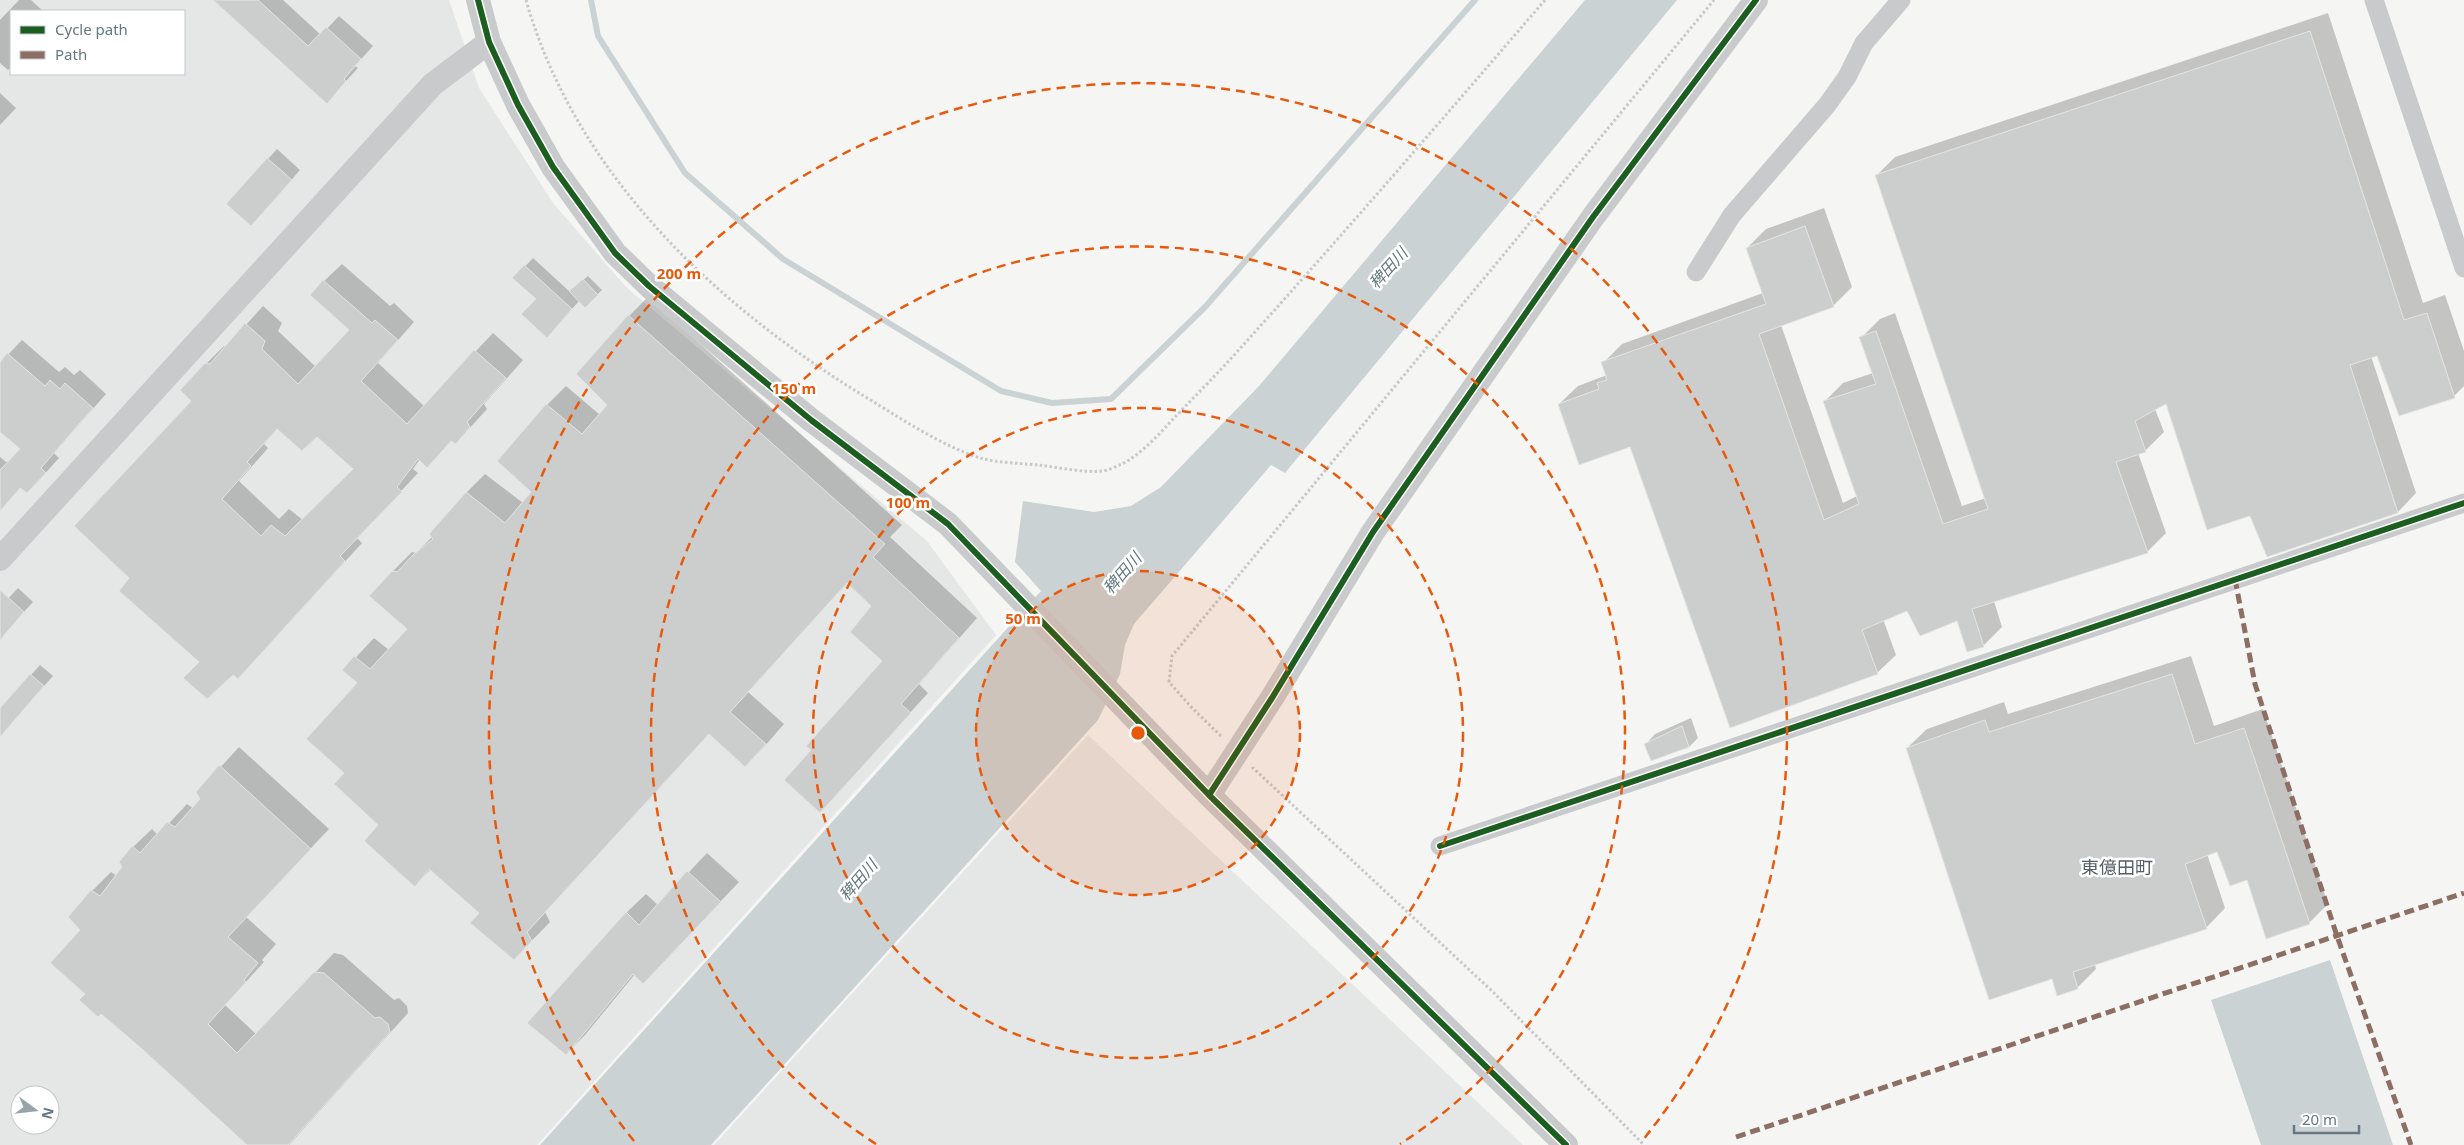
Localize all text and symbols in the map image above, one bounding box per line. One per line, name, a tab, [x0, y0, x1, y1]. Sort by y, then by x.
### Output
legend	[10, 10, 185, 75]
text: Cycle path	[55, 19, 128, 39]
text: Path	[55, 44, 87, 64]
water label: 稗田川	[1364, 241, 1414, 293]
text: 200 m	[657, 263, 701, 283]
text: 150 m	[772, 378, 816, 398]
text: 100 m	[886, 492, 930, 512]
water label: 稗田川	[1098, 546, 1147, 598]
text: 50 m	[1005, 608, 1041, 628]
centre of rings	[1129, 724, 1147, 742]
water label: 稗田川	[834, 853, 883, 905]
district label: 東億田町	[2081, 855, 2153, 879]
north arrow	[10, 1085, 60, 1135]
scale bar	[2294, 1102, 2359, 1134]
text: N	[37, 1106, 59, 1121]
text: 20 m	[2302, 1109, 2337, 1129]

